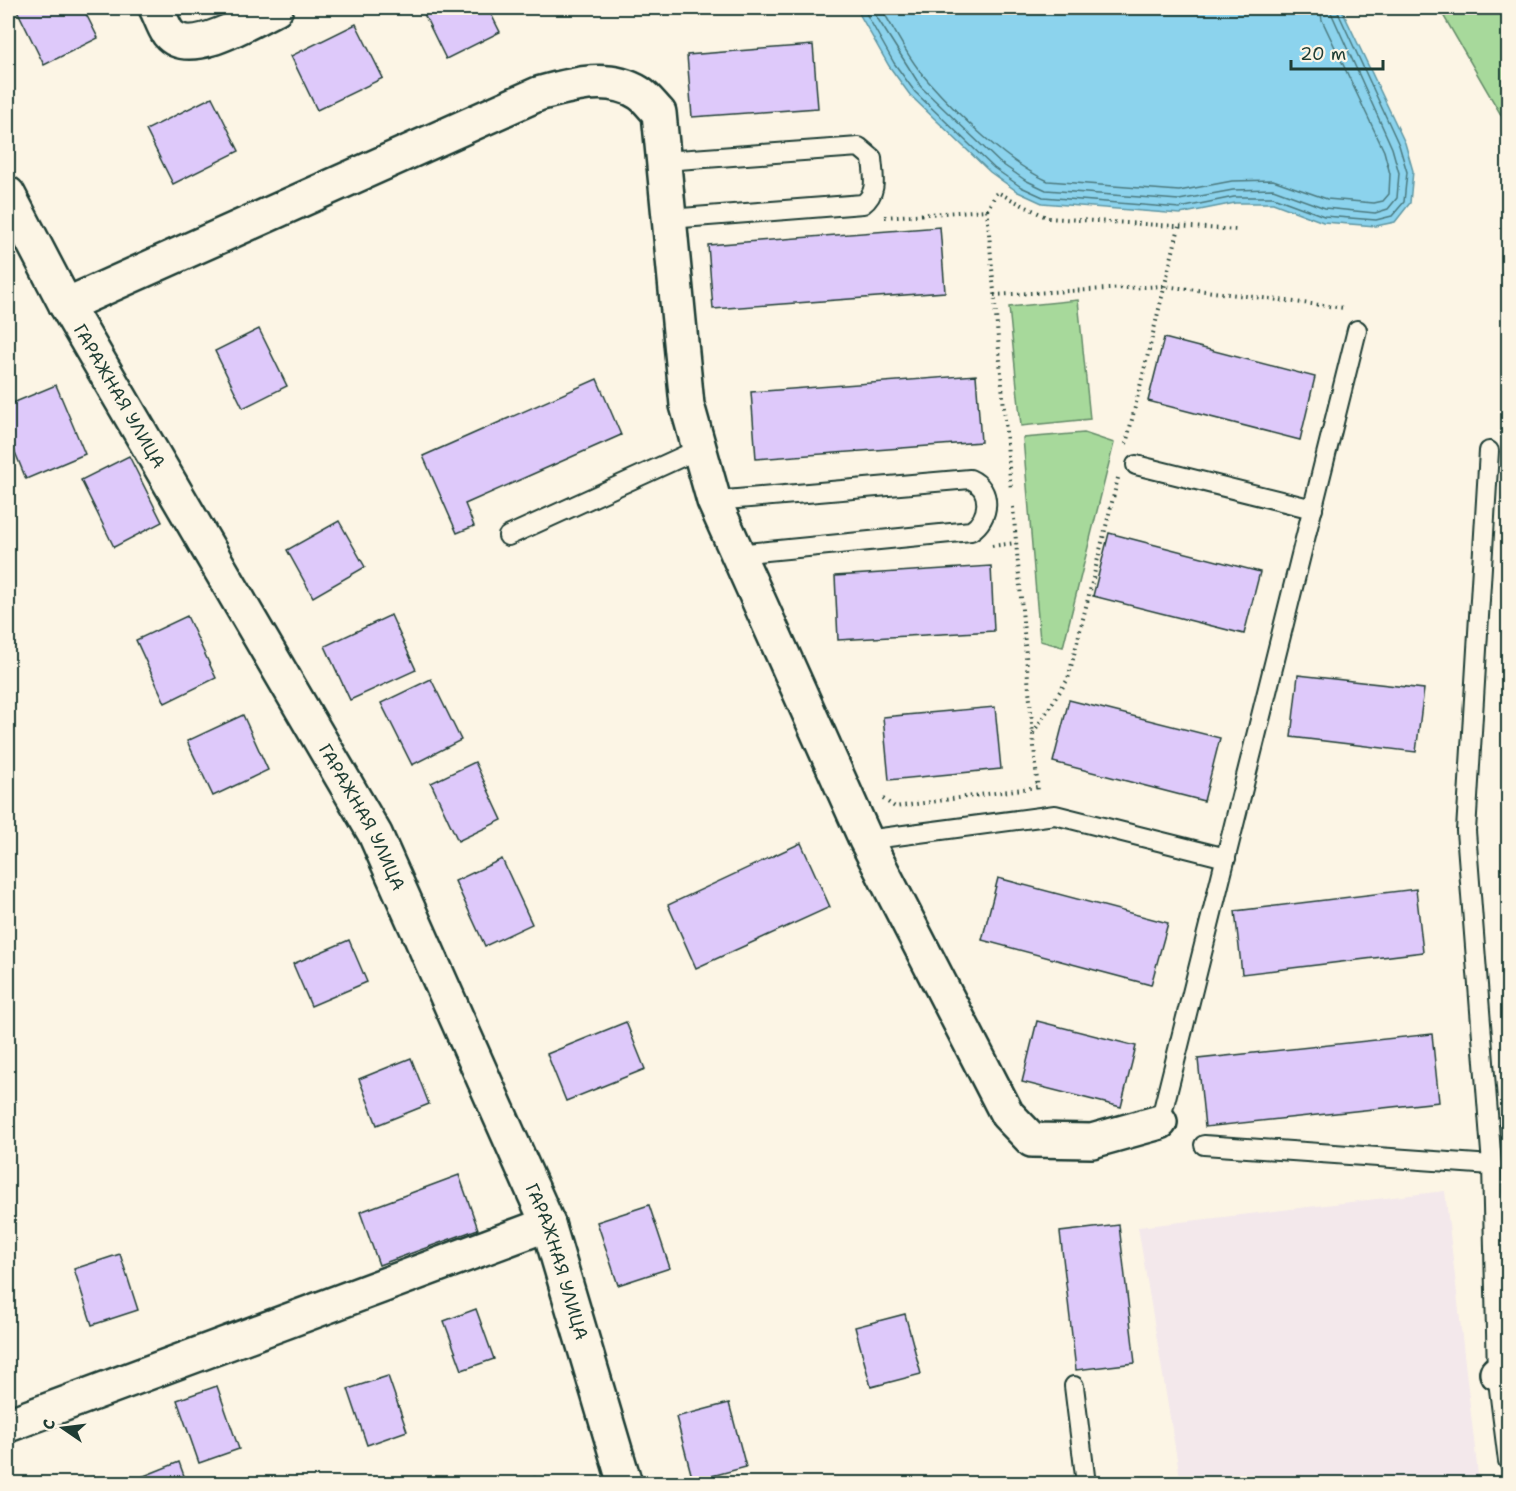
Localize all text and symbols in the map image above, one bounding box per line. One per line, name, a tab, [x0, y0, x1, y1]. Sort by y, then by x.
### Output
scale bar	[1291, 33, 1382, 71]
text: 20 m	[1300, 42, 1346, 66]
street label: ГАРАЖНАЯ УЛИЦА	[68, 320, 171, 473]
street label: ГАРАЖНАЯ УЛИЦА	[313, 739, 411, 894]
street label: ГАРАЖНАЯ УЛИЦА	[520, 1180, 594, 1343]
north arrow	[33, 1398, 93, 1458]
text: С	[38, 1417, 60, 1432]

